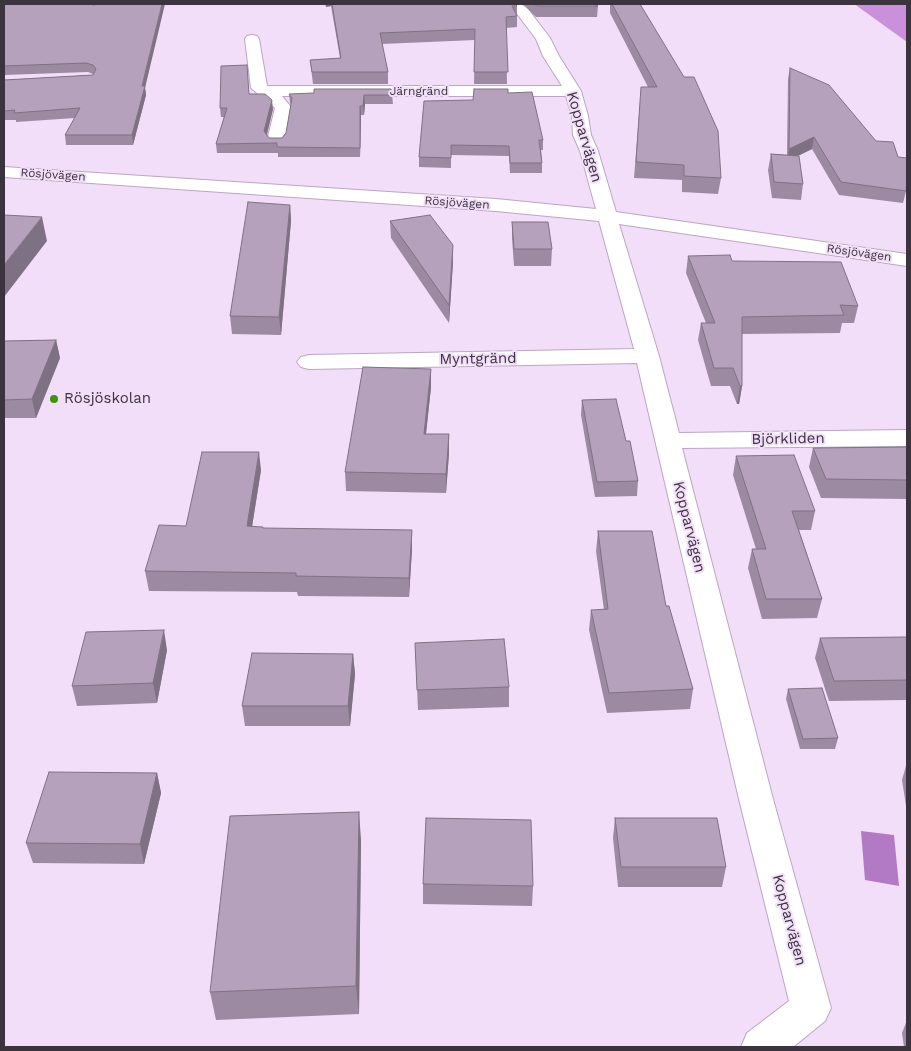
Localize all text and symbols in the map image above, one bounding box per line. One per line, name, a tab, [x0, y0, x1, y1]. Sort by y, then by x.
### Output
street label: Järngränd	[390, 84, 448, 98]
street label: Kopparvägen	[562, 90, 606, 184]
street label: Rösjövägen	[20, 166, 86, 184]
street label: Rösjövägen	[424, 194, 490, 212]
street label: Rösjövägen	[826, 241, 892, 265]
street label: Myntgränd	[439, 349, 517, 369]
place label: Rösjöskolan	[64, 390, 151, 408]
marker: Rösjöskolan	[48, 393, 60, 405]
street label: Björkliden	[751, 429, 825, 449]
street label: Kopparvägen	[669, 479, 709, 575]
street label: Kopparvägen	[768, 872, 810, 968]

